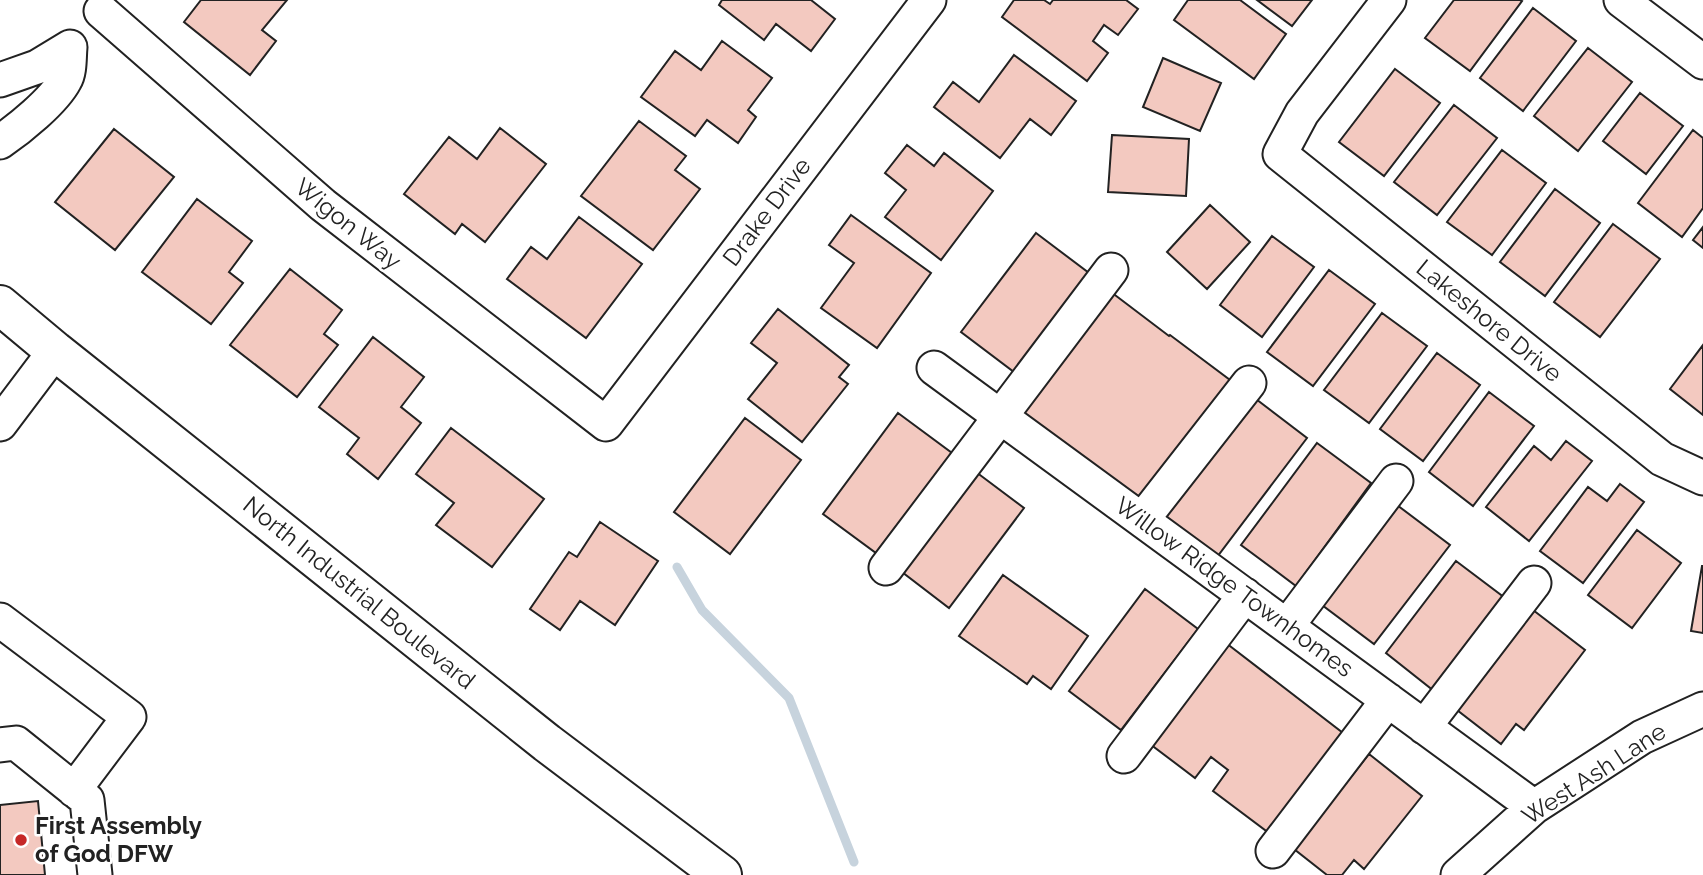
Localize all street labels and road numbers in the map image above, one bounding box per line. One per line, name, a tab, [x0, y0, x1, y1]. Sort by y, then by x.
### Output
street label: Drake Drive	[716, 152, 817, 272]
street label: Wigon Way	[289, 172, 407, 275]
street label: Lakeshore Drive	[1411, 253, 1568, 388]
street label: North Industrial Boulevard	[238, 490, 481, 695]
street label: Willow Ridge Townhomes	[1109, 490, 1359, 683]
street label: West Ash Lane	[1516, 716, 1671, 831]

